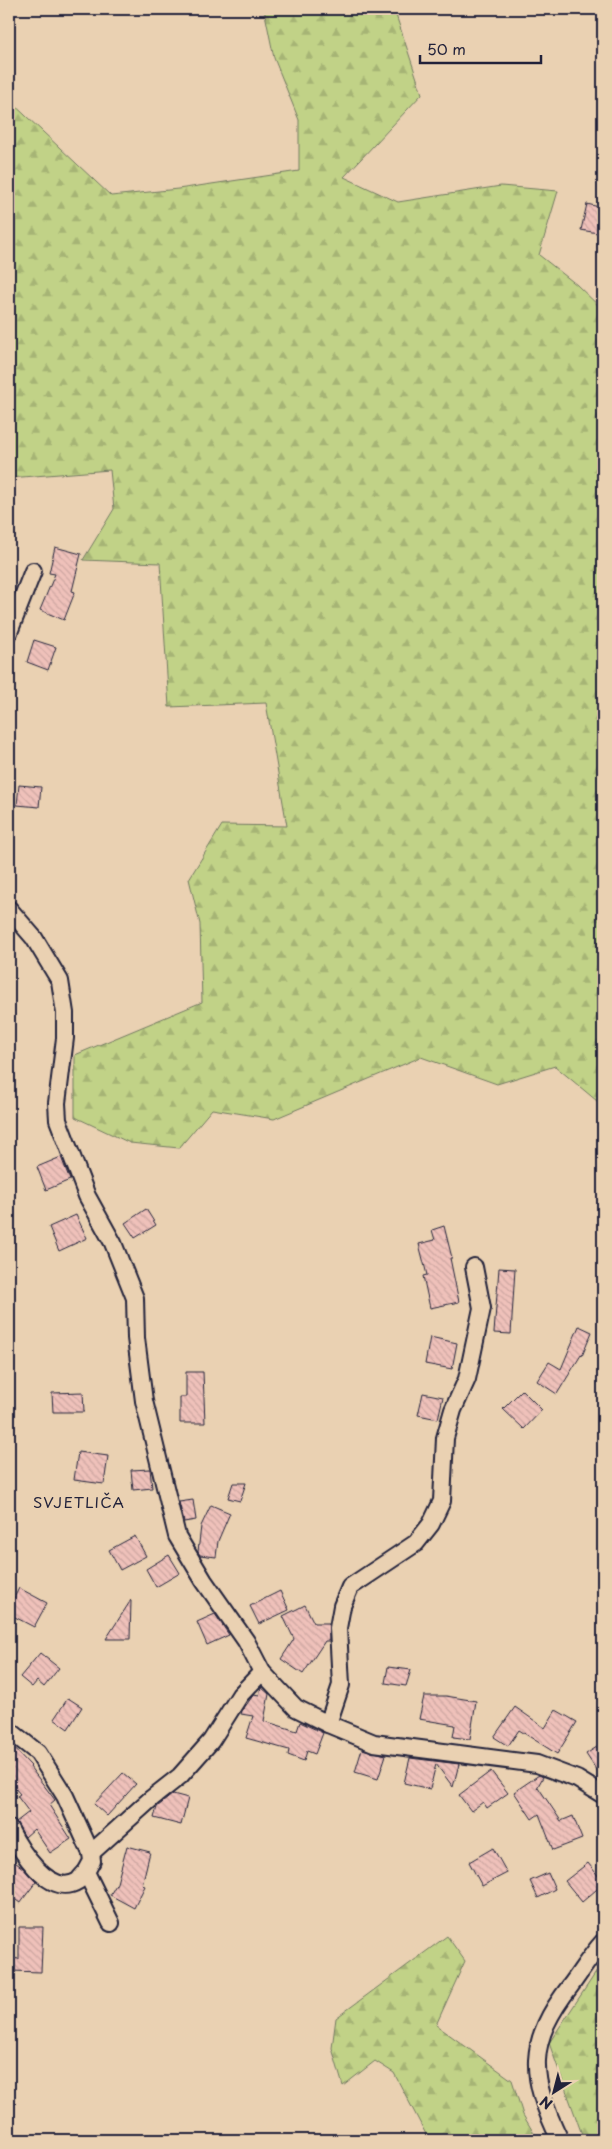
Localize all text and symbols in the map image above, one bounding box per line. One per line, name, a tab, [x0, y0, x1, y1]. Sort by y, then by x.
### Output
scale bar	[420, 32, 541, 64]
text: 50 m	[427, 37, 466, 60]
district label: SVJETLIČA	[33, 1490, 125, 1513]
north arrow	[530, 2066, 580, 2116]
text: N	[535, 2091, 557, 2115]

